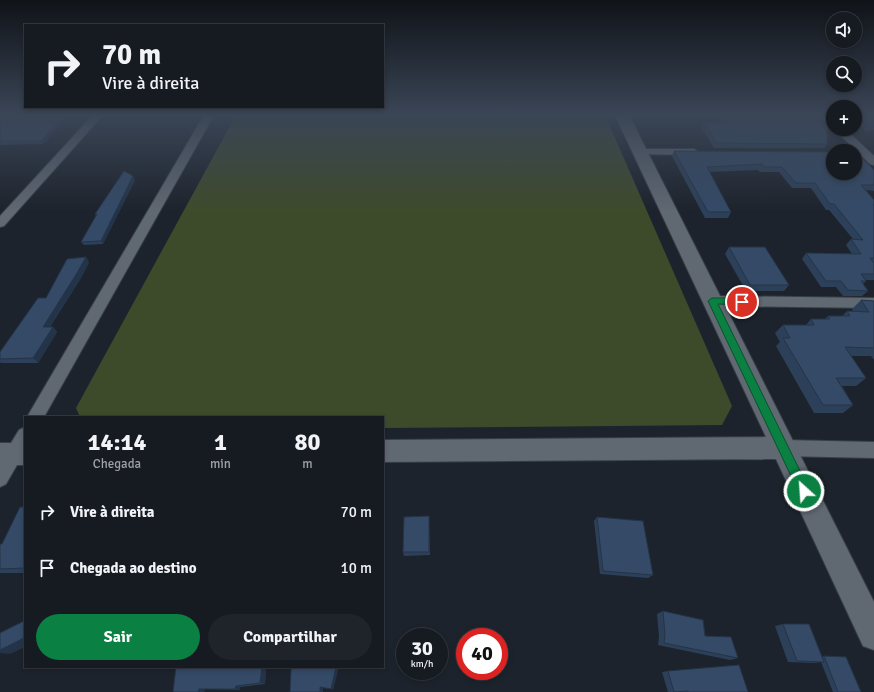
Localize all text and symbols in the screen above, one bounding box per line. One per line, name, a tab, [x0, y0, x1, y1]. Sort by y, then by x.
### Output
map controls	[826, 12, 862, 180]
button: sound	[826, 12, 862, 48]
text: 70 m	[102, 38, 161, 72]
icon: right	[36, 40, 88, 92]
button: search	[826, 56, 862, 92]
text: Vire à direita	[102, 72, 199, 94]
button: +	[826, 100, 862, 136]
button: −	[826, 144, 862, 180]
pin	[725, 285, 759, 319]
icon: arrive	[731, 291, 753, 313]
text: 14:14	[88, 427, 146, 457]
text: 1	[214, 427, 227, 457]
text: 80	[295, 427, 320, 457]
text: Chegada	[93, 456, 141, 472]
text: min	[210, 456, 231, 472]
text: m	[302, 456, 313, 472]
position arrow	[783, 470, 825, 512]
icon: right	[36, 501, 58, 523]
text: Vire à direita	[70, 503, 154, 521]
text: 70 m	[341, 503, 372, 521]
icon: arrive	[36, 557, 58, 579]
text: Chegada ao destino	[70, 559, 197, 577]
text: 10 m	[341, 559, 372, 577]
button: Sair	[36, 614, 200, 660]
button: Compartilhar	[208, 614, 372, 660]
speed limit sign: 40	[456, 628, 508, 680]
text: 30	[411, 636, 433, 661]
text: km/h	[411, 658, 433, 670]

